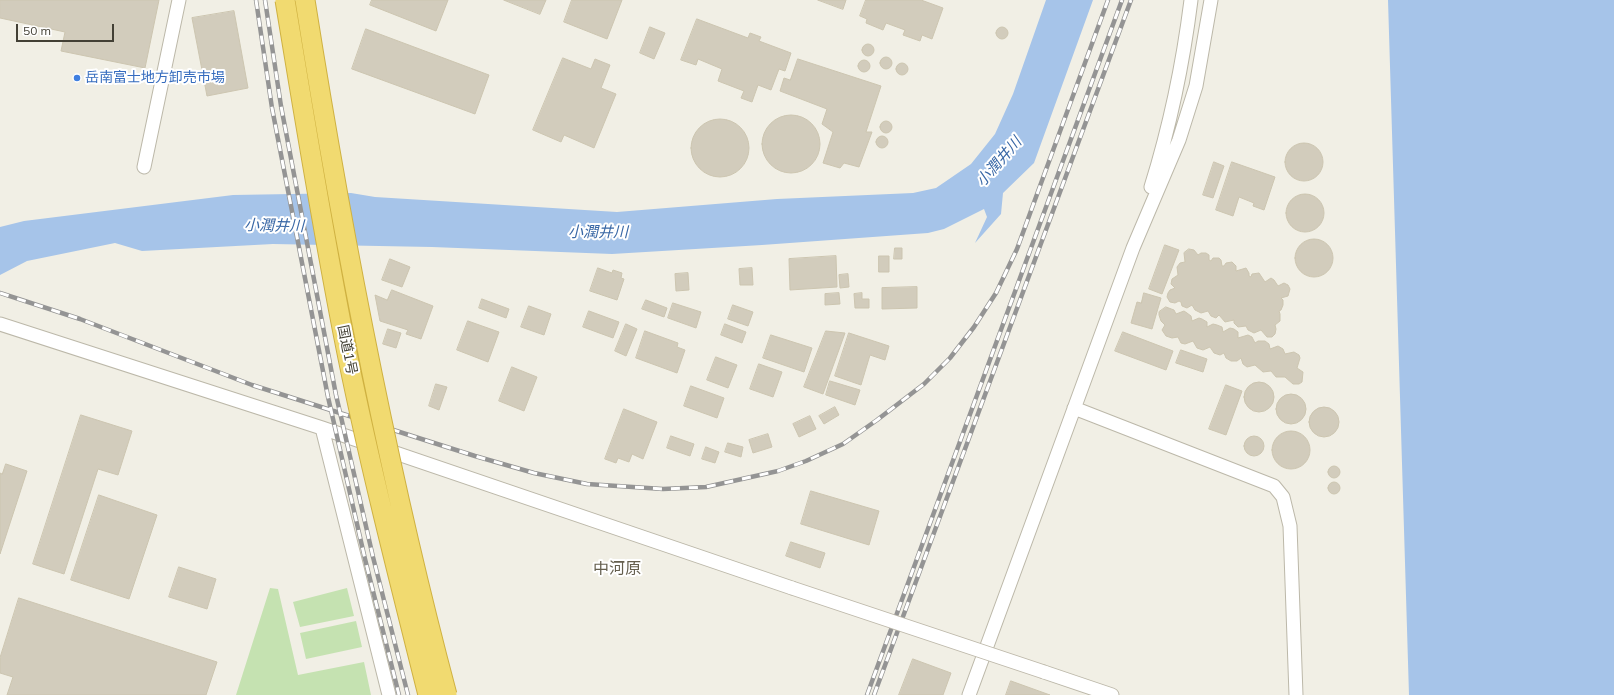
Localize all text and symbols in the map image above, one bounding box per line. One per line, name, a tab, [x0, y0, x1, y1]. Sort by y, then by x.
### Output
scale bar	[18, 16, 116, 42]
text: 50 m	[23, 23, 51, 38]
place label: 岳南富士地方卸売市場	[85, 70, 225, 86]
marker: 岳南富士地方卸売市場	[72, 73, 82, 83]
water label: 小潤井川	[973, 133, 1025, 191]
water label: 小潤井川	[244, 216, 304, 236]
water label: 小潤井川	[568, 223, 628, 241]
street label: 国道1号	[334, 324, 360, 376]
district label: 中河原	[593, 559, 641, 579]

